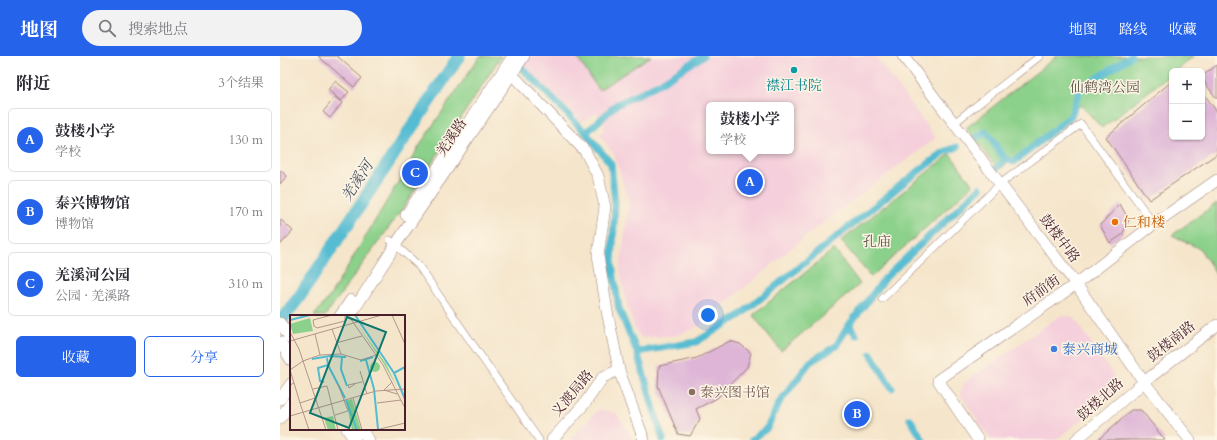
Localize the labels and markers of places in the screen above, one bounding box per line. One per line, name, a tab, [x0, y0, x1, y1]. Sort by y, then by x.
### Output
marker: 襟江书院	[789, 65, 799, 75]
place label: 襟江书院	[766, 76, 822, 95]
pin: C	[402, 158, 428, 188]
pin: A	[737, 167, 763, 197]
place label: 仁和楼	[1123, 213, 1165, 232]
marker: 仁和楼	[1110, 217, 1120, 227]
place label: 泰兴商城	[1062, 340, 1118, 359]
marker: 泰兴商城	[1049, 344, 1059, 354]
place label: 泰兴图书馆	[700, 383, 770, 402]
marker: 泰兴图书馆	[687, 387, 697, 397]
pin: B	[844, 399, 870, 429]

